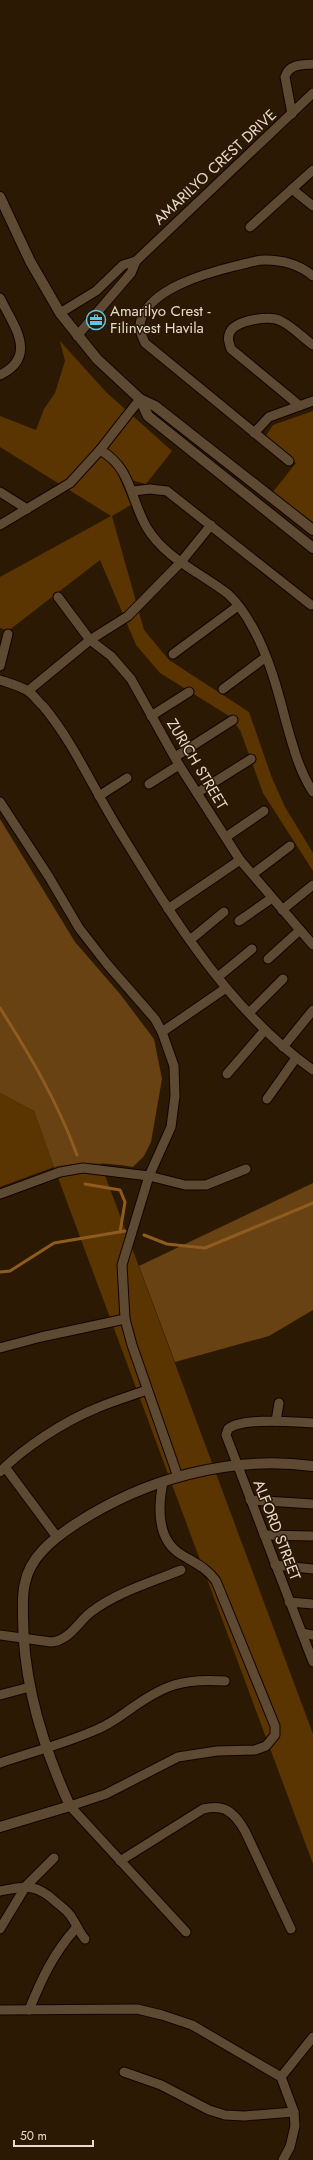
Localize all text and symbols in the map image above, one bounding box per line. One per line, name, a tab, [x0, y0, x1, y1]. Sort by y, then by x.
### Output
street label: AMARILYO CREST DRIVE	[149, 104, 281, 230]
place label: Amarilyo Crest - Filinvest Havila	[110, 300, 211, 339]
office icon: Amarilyo Crest - Filinvest Havila	[85, 309, 107, 331]
street label: ZURICH STREET	[161, 715, 233, 813]
street label: ALFORD STREET	[248, 1476, 306, 1584]
scale bar	[14, 2122, 93, 2148]
text: 50 m	[20, 2127, 47, 2145]

